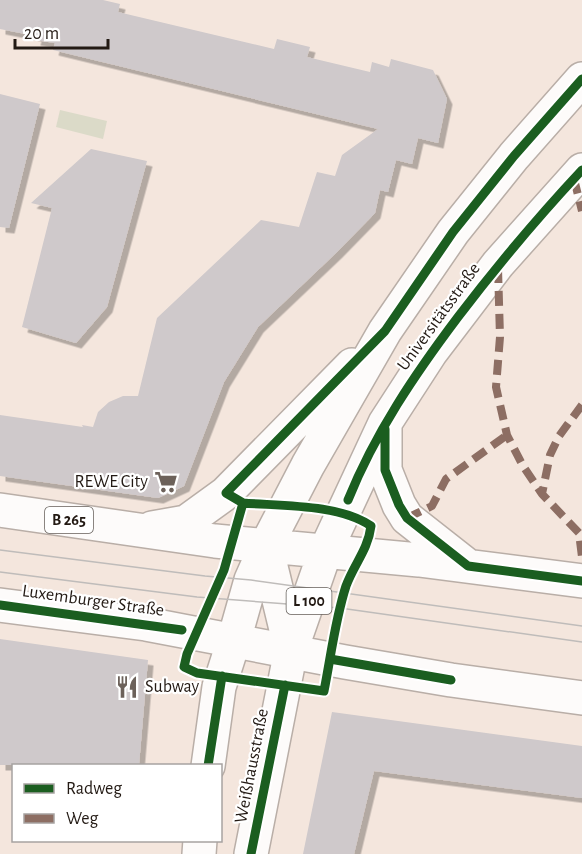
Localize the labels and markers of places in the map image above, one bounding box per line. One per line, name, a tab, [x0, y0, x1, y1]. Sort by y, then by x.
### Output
supermarket icon: REWE City	[153, 469, 179, 495]
place label: REWE City	[74, 473, 148, 491]
restaurant icon: Subway	[114, 674, 140, 700]
place label: Subway	[145, 678, 200, 696]

